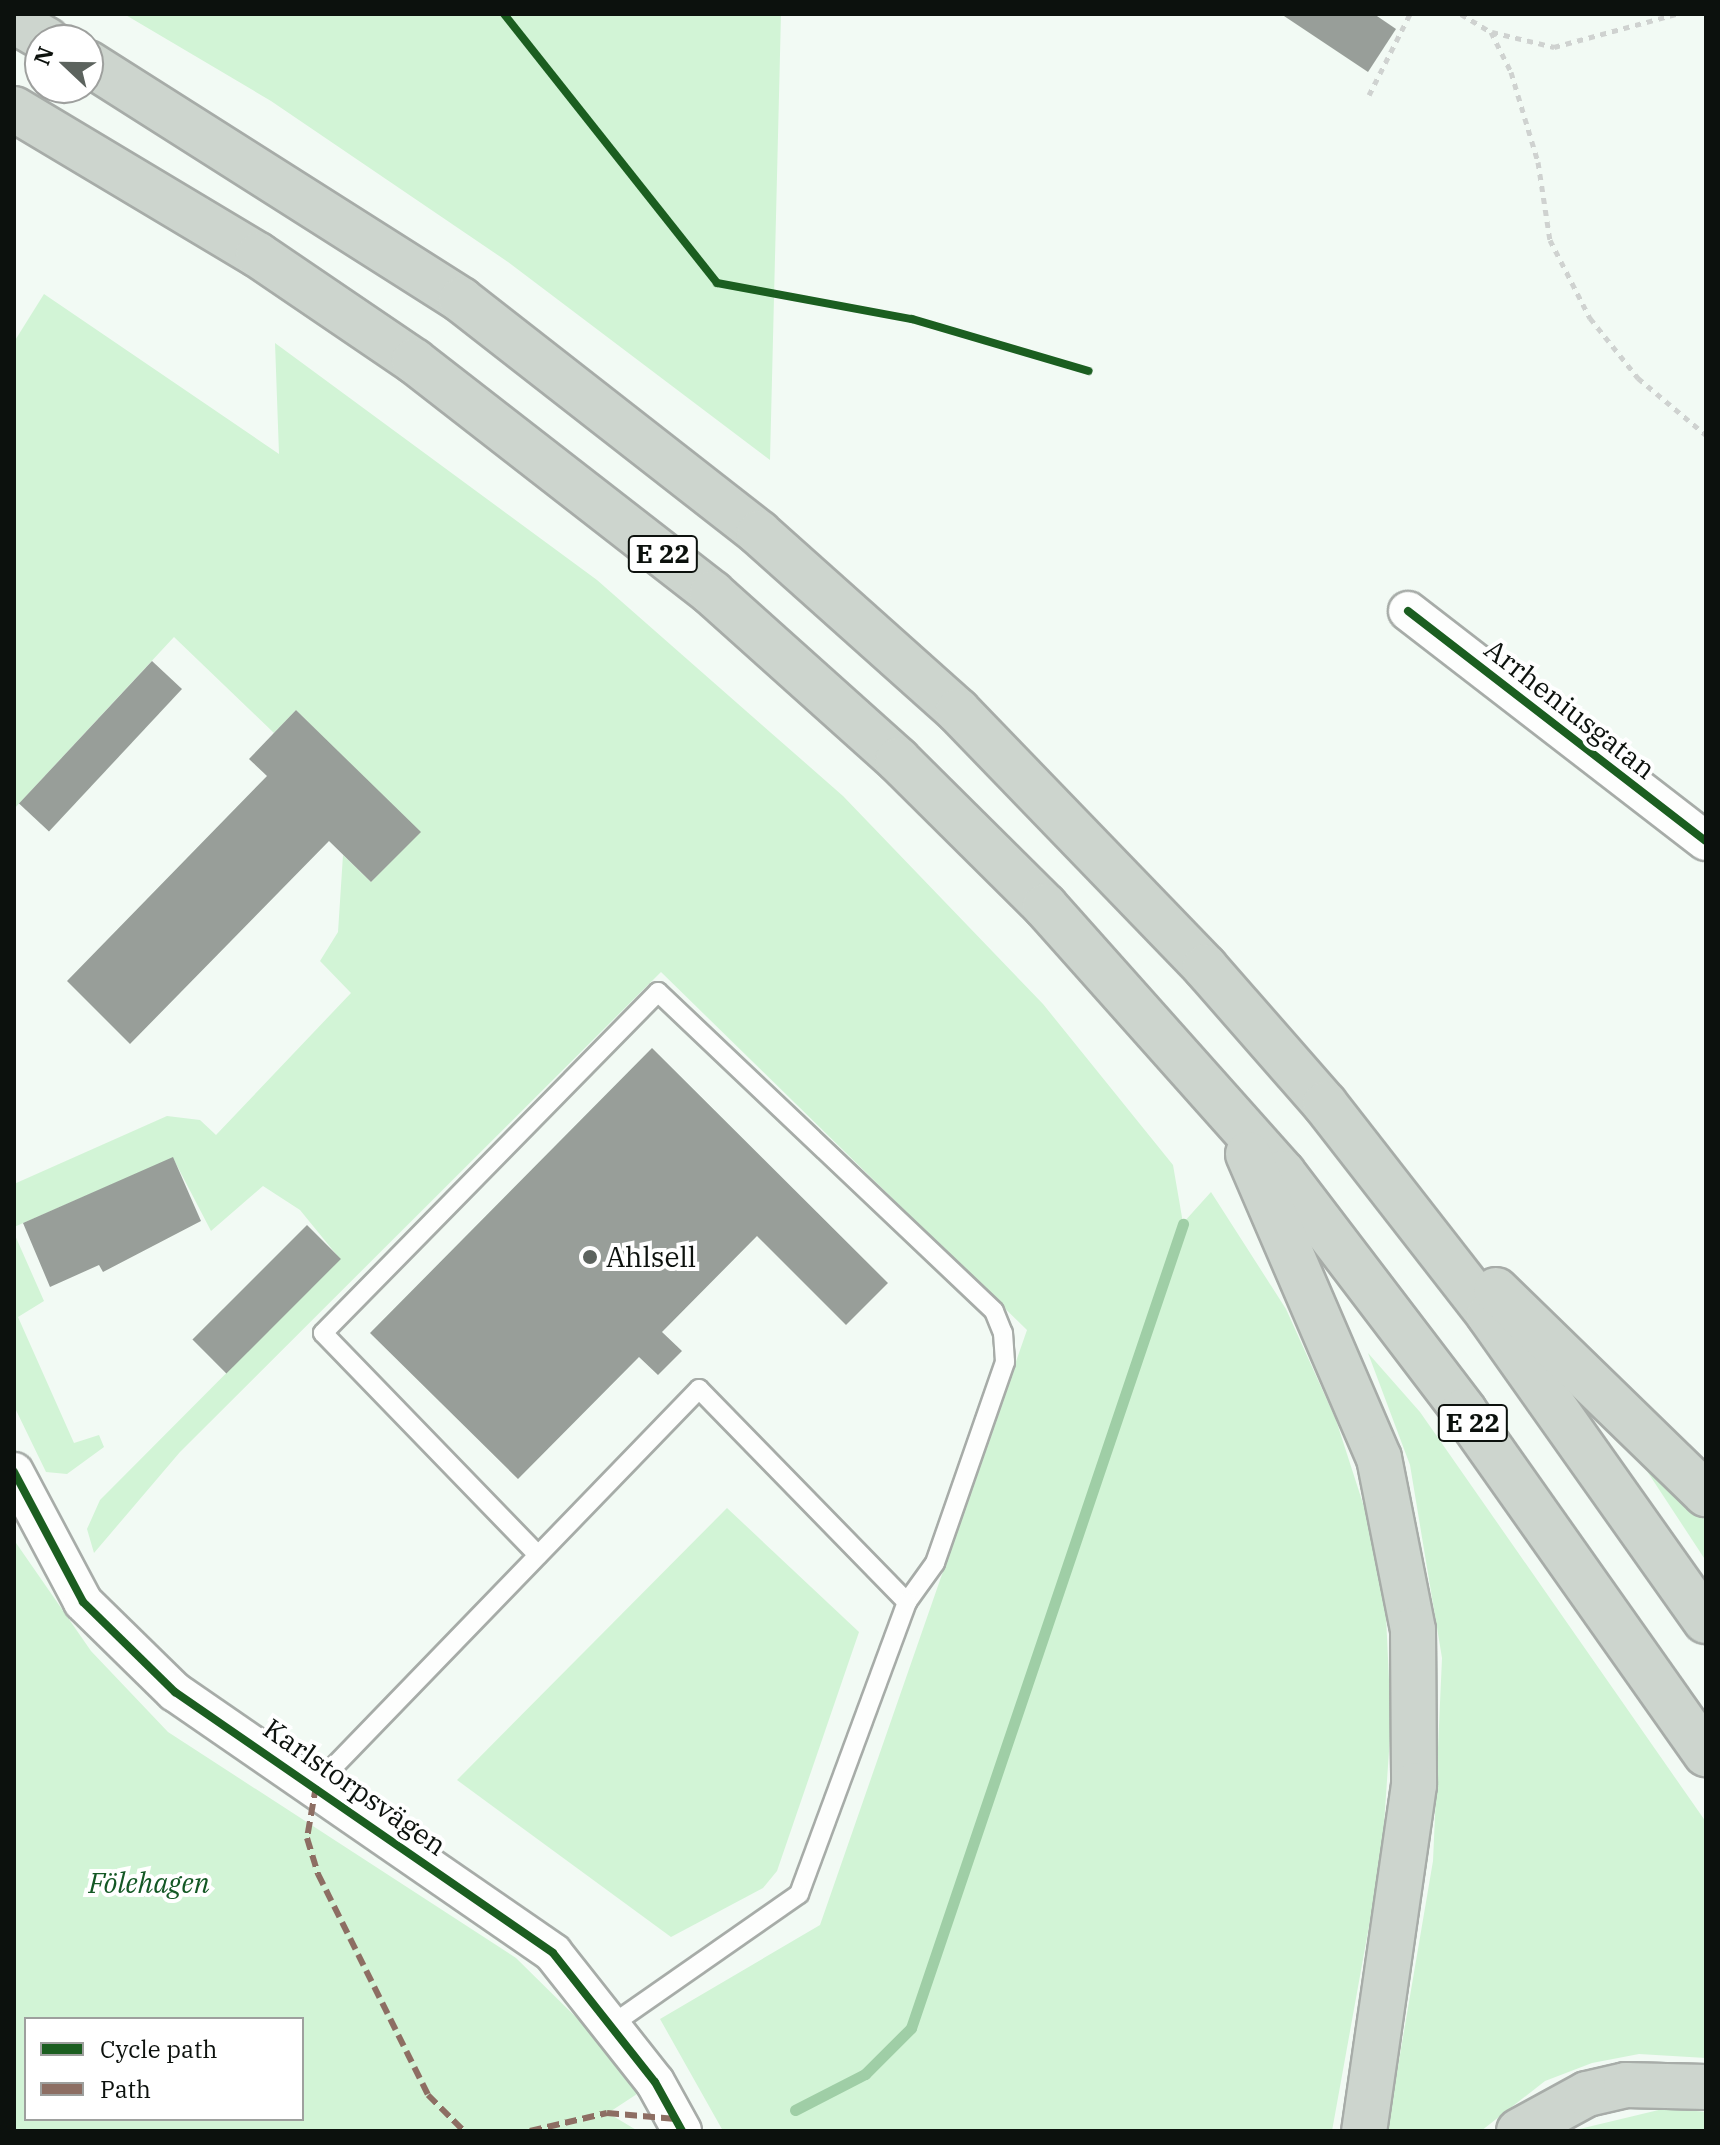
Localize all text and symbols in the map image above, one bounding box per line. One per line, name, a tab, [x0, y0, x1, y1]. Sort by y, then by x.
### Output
north arrow	[24, 24, 104, 104]
text: N	[26, 42, 60, 69]
road number: E 22	[627, 532, 699, 576]
street label: Arrheniusgatan	[1478, 632, 1662, 786]
place label: Ahlsell	[606, 1240, 696, 1274]
marker: Ahlsell	[581, 1248, 599, 1266]
road number: E 22	[1437, 1401, 1509, 1445]
street label: Karlstorpsvägen	[257, 1711, 453, 1863]
park label: Fölehagen	[88, 1866, 210, 1900]
legend	[24, 2017, 304, 2121]
text: Cycle path	[100, 2033, 217, 2065]
text: Path	[100, 2073, 151, 2105]

